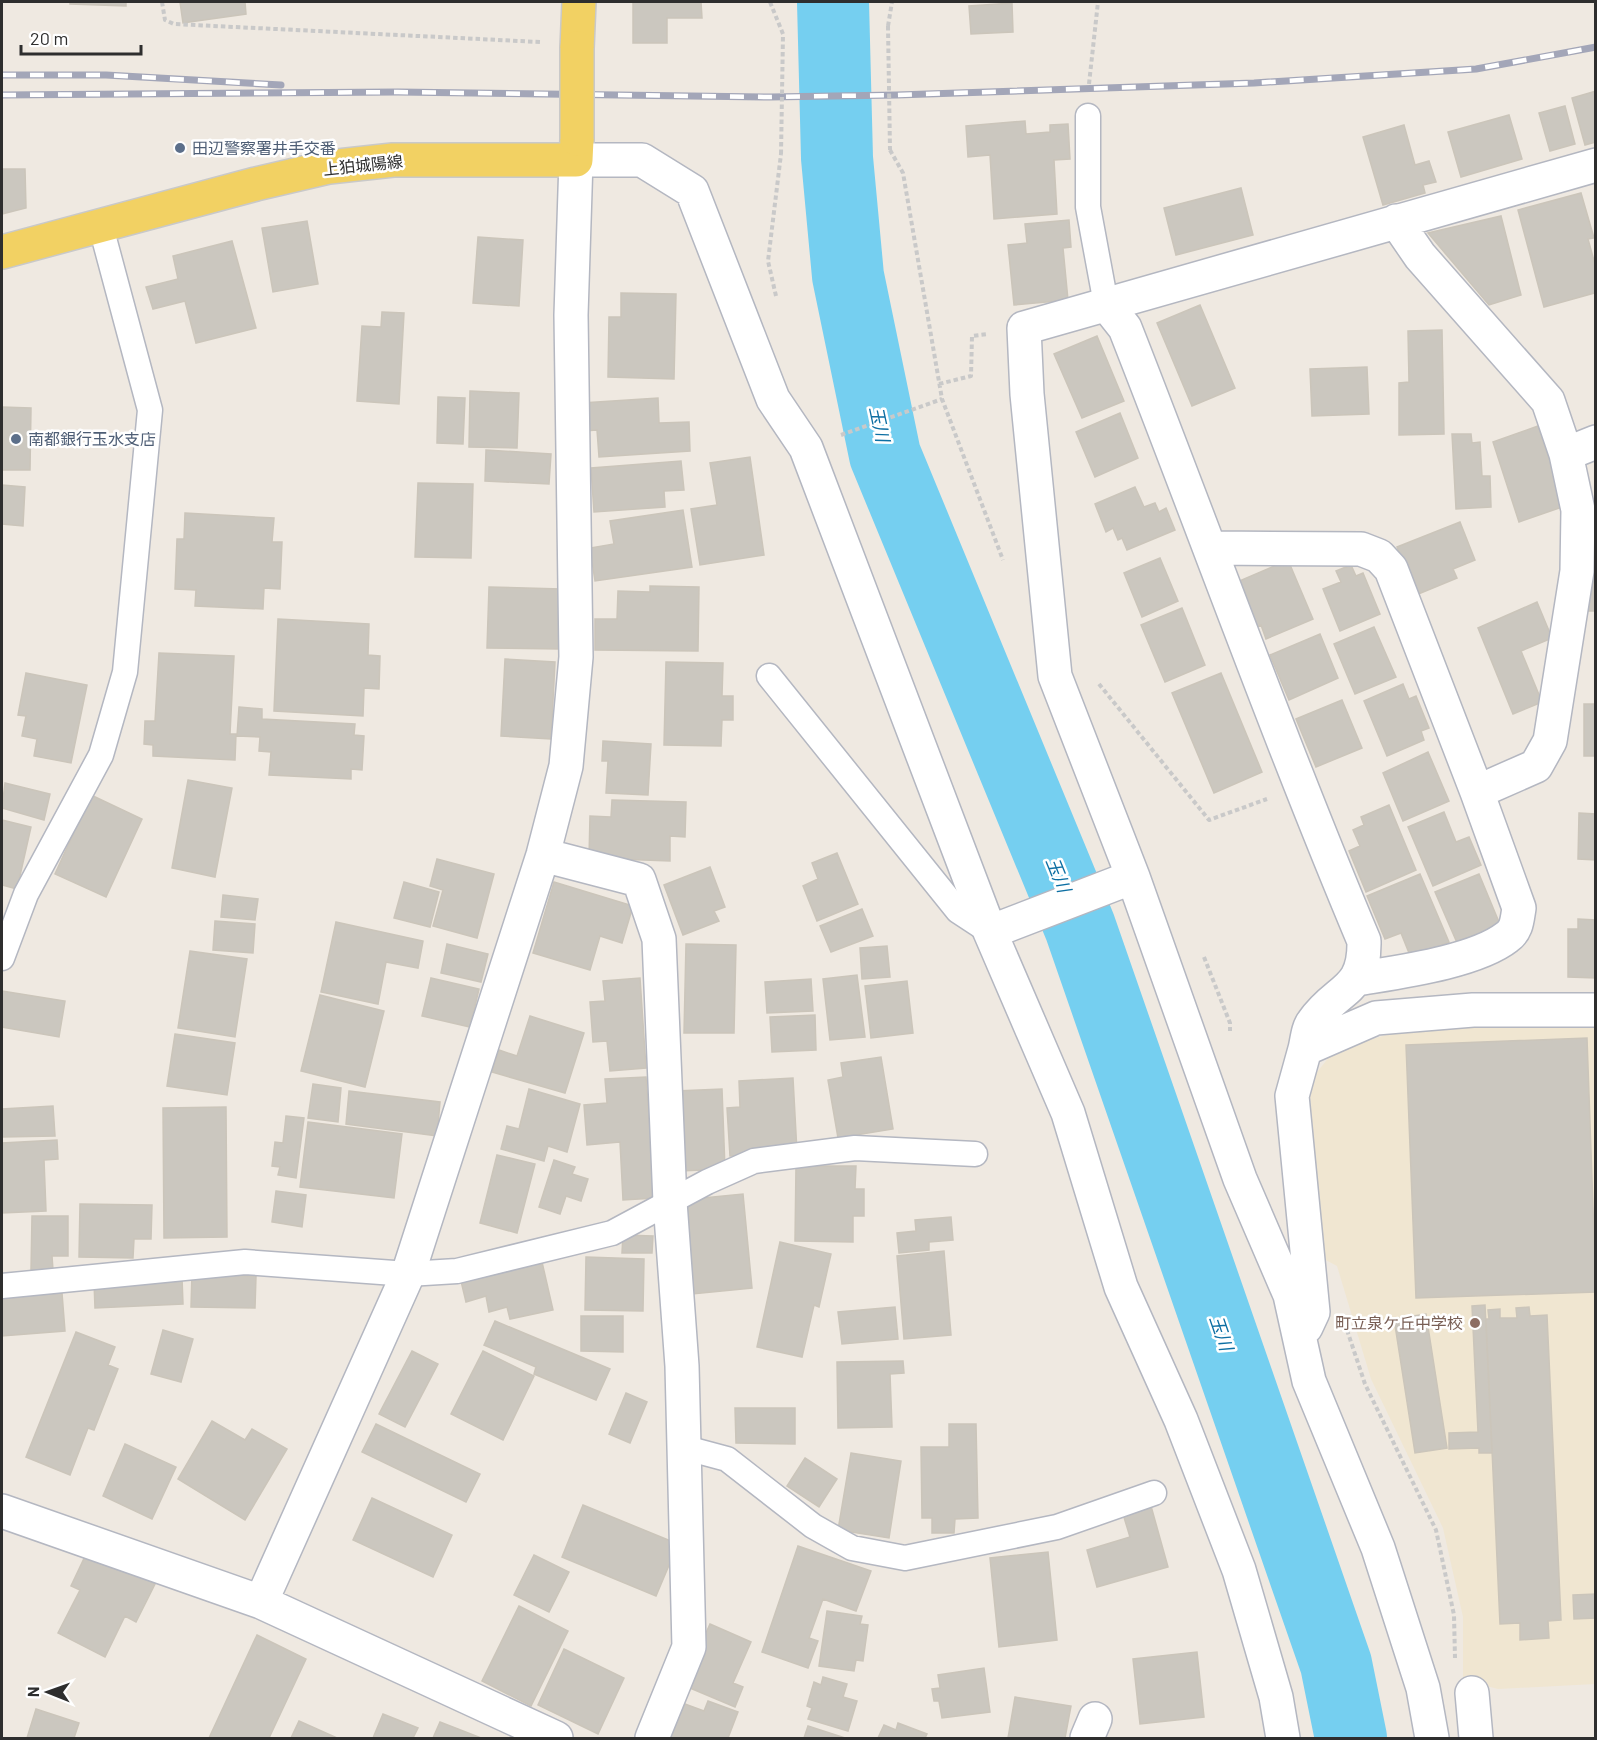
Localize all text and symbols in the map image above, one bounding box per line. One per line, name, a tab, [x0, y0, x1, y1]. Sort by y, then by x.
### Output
scale bar	[21, 18, 141, 56]
text: 20 m	[30, 27, 68, 49]
place label: 田辺警察署井手交番	[192, 138, 336, 157]
marker: 田辺警察署井手交番	[173, 141, 187, 155]
street label: 上狛城陽線	[322, 151, 404, 178]
water label: 玉川	[865, 404, 895, 446]
place label: 南都銀行玉水支店	[28, 429, 156, 448]
marker: 南都銀行玉水支店	[9, 432, 23, 446]
water label: 玉川	[1042, 854, 1077, 897]
water label: 玉川	[1206, 1312, 1239, 1355]
place label: 町立泉ケ丘中学校	[1335, 1313, 1463, 1332]
marker: 町立泉ケ丘中学校	[1468, 1316, 1482, 1330]
north arrow	[18, 1662, 78, 1722]
text: N	[23, 1686, 42, 1697]

